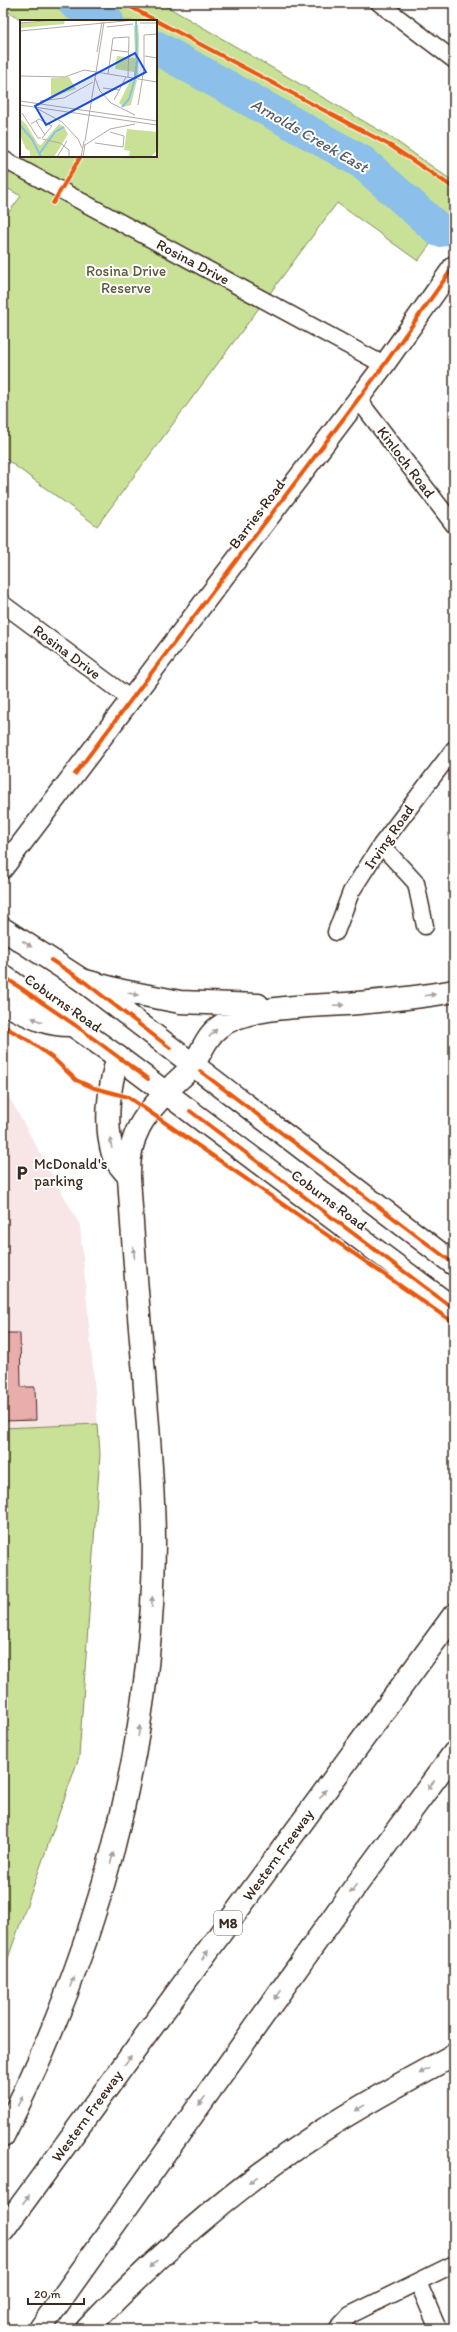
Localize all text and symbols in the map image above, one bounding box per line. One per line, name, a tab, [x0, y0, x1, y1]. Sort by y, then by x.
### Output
inset map	[20, 20, 157, 157]
water label: Arnolds Creek East	[248, 94, 373, 178]
street label: Rosina Drive	[153, 235, 233, 289]
park label: Rosina Drive Reserve	[86, 262, 166, 297]
street label: Kinloch Road	[373, 423, 439, 501]
street label: Barries Road	[225, 475, 289, 552]
street label: Rosina Drive	[30, 621, 104, 683]
street label: Irving Road	[360, 801, 418, 873]
one-way arrow	[22, 940, 32, 948]
street label: Coburns Road	[21, 970, 105, 1036]
one-way arrow	[127, 991, 139, 997]
one-way arrow	[424, 992, 436, 998]
one-way arrow	[333, 1001, 345, 1008]
one-way arrow	[31, 1016, 43, 1022]
one-way arrow	[208, 1028, 218, 1038]
one-way arrow	[108, 1137, 114, 1149]
place label: McDonald's parking	[34, 1155, 108, 1190]
parking icon: McDonald's parking	[13, 1164, 31, 1182]
street label: Coburns Road	[288, 1166, 370, 1234]
one-way arrow	[131, 1247, 138, 1259]
one-way arrow	[149, 1595, 156, 1608]
one-way arrow	[136, 1725, 142, 1737]
one-way arrow	[427, 1779, 435, 1790]
one-way arrow	[319, 1788, 327, 1799]
street label: Western Freeway	[239, 1806, 317, 1904]
one-way arrow	[109, 1852, 115, 1864]
one-way arrow	[349, 1884, 357, 1894]
road number: M8	[214, 1911, 242, 1935]
one-way arrow	[200, 1950, 208, 1960]
one-way arrow	[70, 1975, 76, 1987]
one-way arrow	[274, 1990, 282, 2000]
one-way arrow	[124, 2055, 132, 2065]
street label: Western Freeway	[48, 2067, 126, 2165]
one-way arrow	[418, 2068, 430, 2075]
one-way arrow	[17, 2095, 23, 2106]
one-way arrow	[199, 2096, 207, 2106]
one-way arrow	[354, 2104, 366, 2111]
one-way arrow	[247, 2176, 258, 2185]
one-way arrow	[22, 2193, 30, 2204]
one-way arrow	[148, 2259, 158, 2269]
scale bar	[28, 2280, 84, 2306]
text: 20 m	[34, 2287, 61, 2301]

